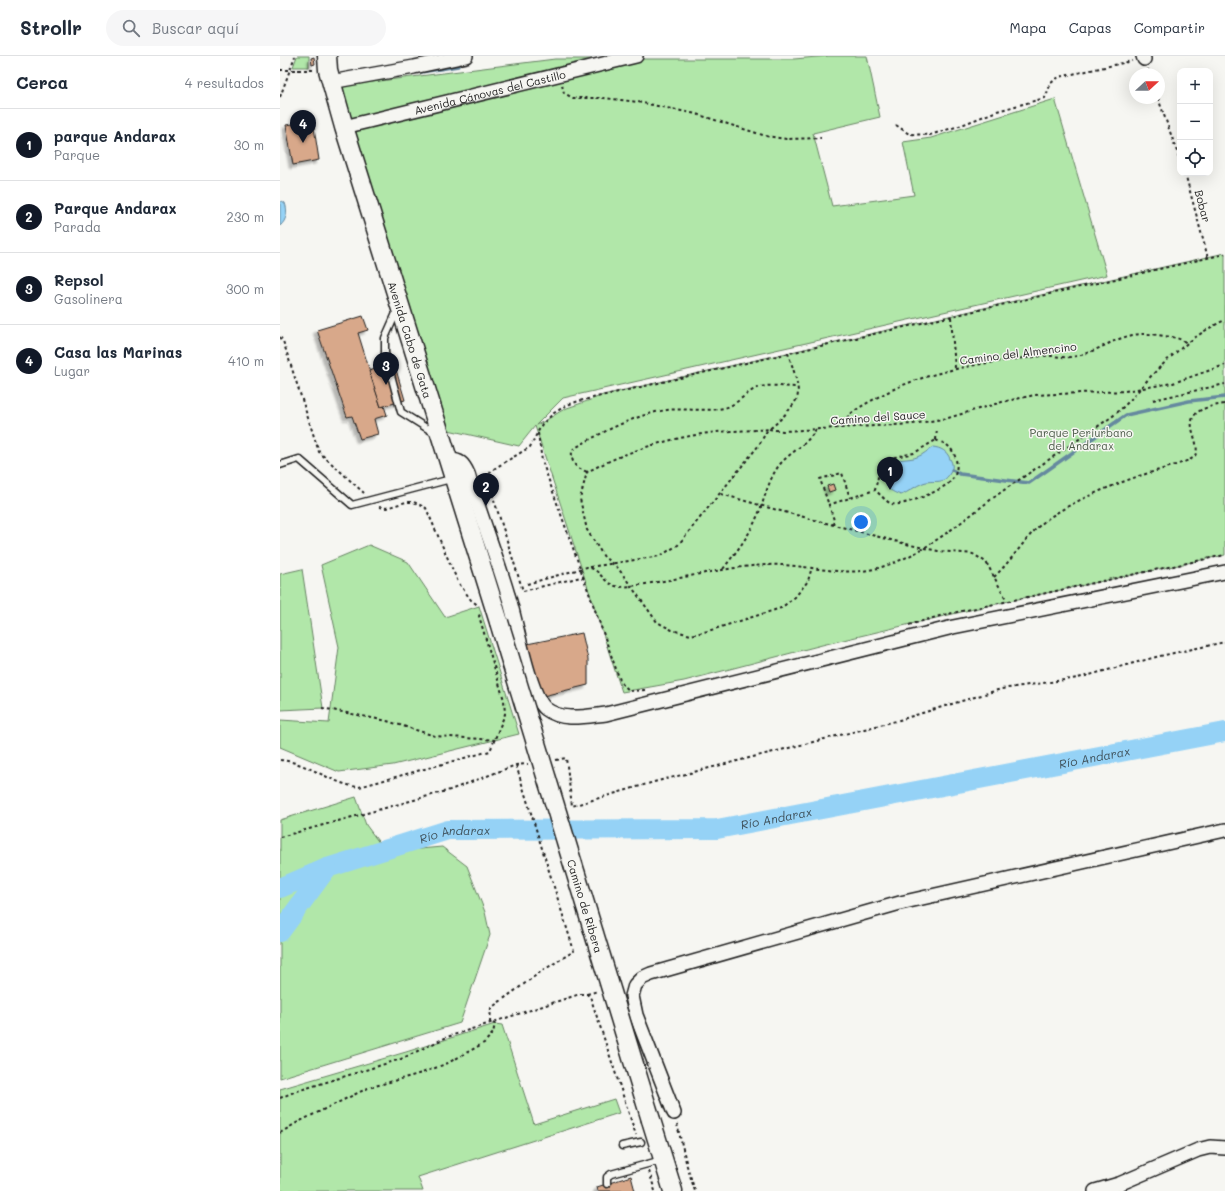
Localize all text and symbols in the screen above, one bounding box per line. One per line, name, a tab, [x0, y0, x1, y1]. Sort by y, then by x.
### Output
search box	[106, 10, 386, 46]
text: Strollr	[20, 15, 82, 40]
icon: search	[120, 17, 142, 39]
text: Buscar aquí	[152, 18, 239, 38]
text: Mapa	[1010, 18, 1047, 37]
text: Capas	[1069, 18, 1112, 37]
text: Compartir	[1134, 18, 1205, 37]
street label: Avenida Cánovas del Castillo	[412, 66, 567, 117]
north arrow	[1129, 68, 1165, 104]
map controls	[1177, 68, 1213, 176]
button: +	[1177, 68, 1213, 104]
text: Cerca	[16, 71, 68, 93]
text: 4 resultados	[185, 74, 264, 91]
button: −	[1177, 104, 1213, 140]
pin: 4	[290, 110, 316, 143]
text: parque Andarax	[54, 126, 176, 146]
text: 1	[26, 136, 32, 153]
text: 30 m	[234, 136, 264, 153]
button: locate	[1177, 140, 1213, 176]
text: Parque	[54, 146, 100, 163]
street label: Bobar	[1192, 188, 1214, 224]
text: Parque Andarax	[54, 198, 177, 218]
text: 2	[25, 208, 33, 225]
text: 230 m	[227, 208, 264, 225]
text: Parada	[54, 218, 101, 235]
text: Repsol	[54, 270, 104, 290]
street label: Avenida Cabo de Gata	[385, 279, 436, 400]
text: 3	[25, 280, 33, 297]
text: 300 m	[226, 280, 264, 297]
text: Gasolinera	[54, 290, 123, 307]
street label: Camino del Almencino	[959, 338, 1078, 368]
text: Casa las Marinas	[54, 342, 182, 362]
text: 4	[25, 352, 33, 369]
text: 410 m	[228, 352, 264, 369]
pin: 3	[373, 352, 399, 385]
text: Lugar	[54, 362, 90, 379]
street label: Camino del Sauce	[830, 406, 926, 428]
park label: Parque Periurbano del Andarax	[1030, 425, 1133, 453]
pin: 1	[877, 457, 903, 490]
pin: 2	[473, 473, 499, 506]
your location	[851, 512, 871, 532]
water label: Río Andarax	[1057, 742, 1131, 772]
water label: Río Andarax	[739, 803, 813, 832]
water label: Río Andarax	[417, 822, 490, 847]
street label: Camino de Ribera	[564, 857, 607, 955]

